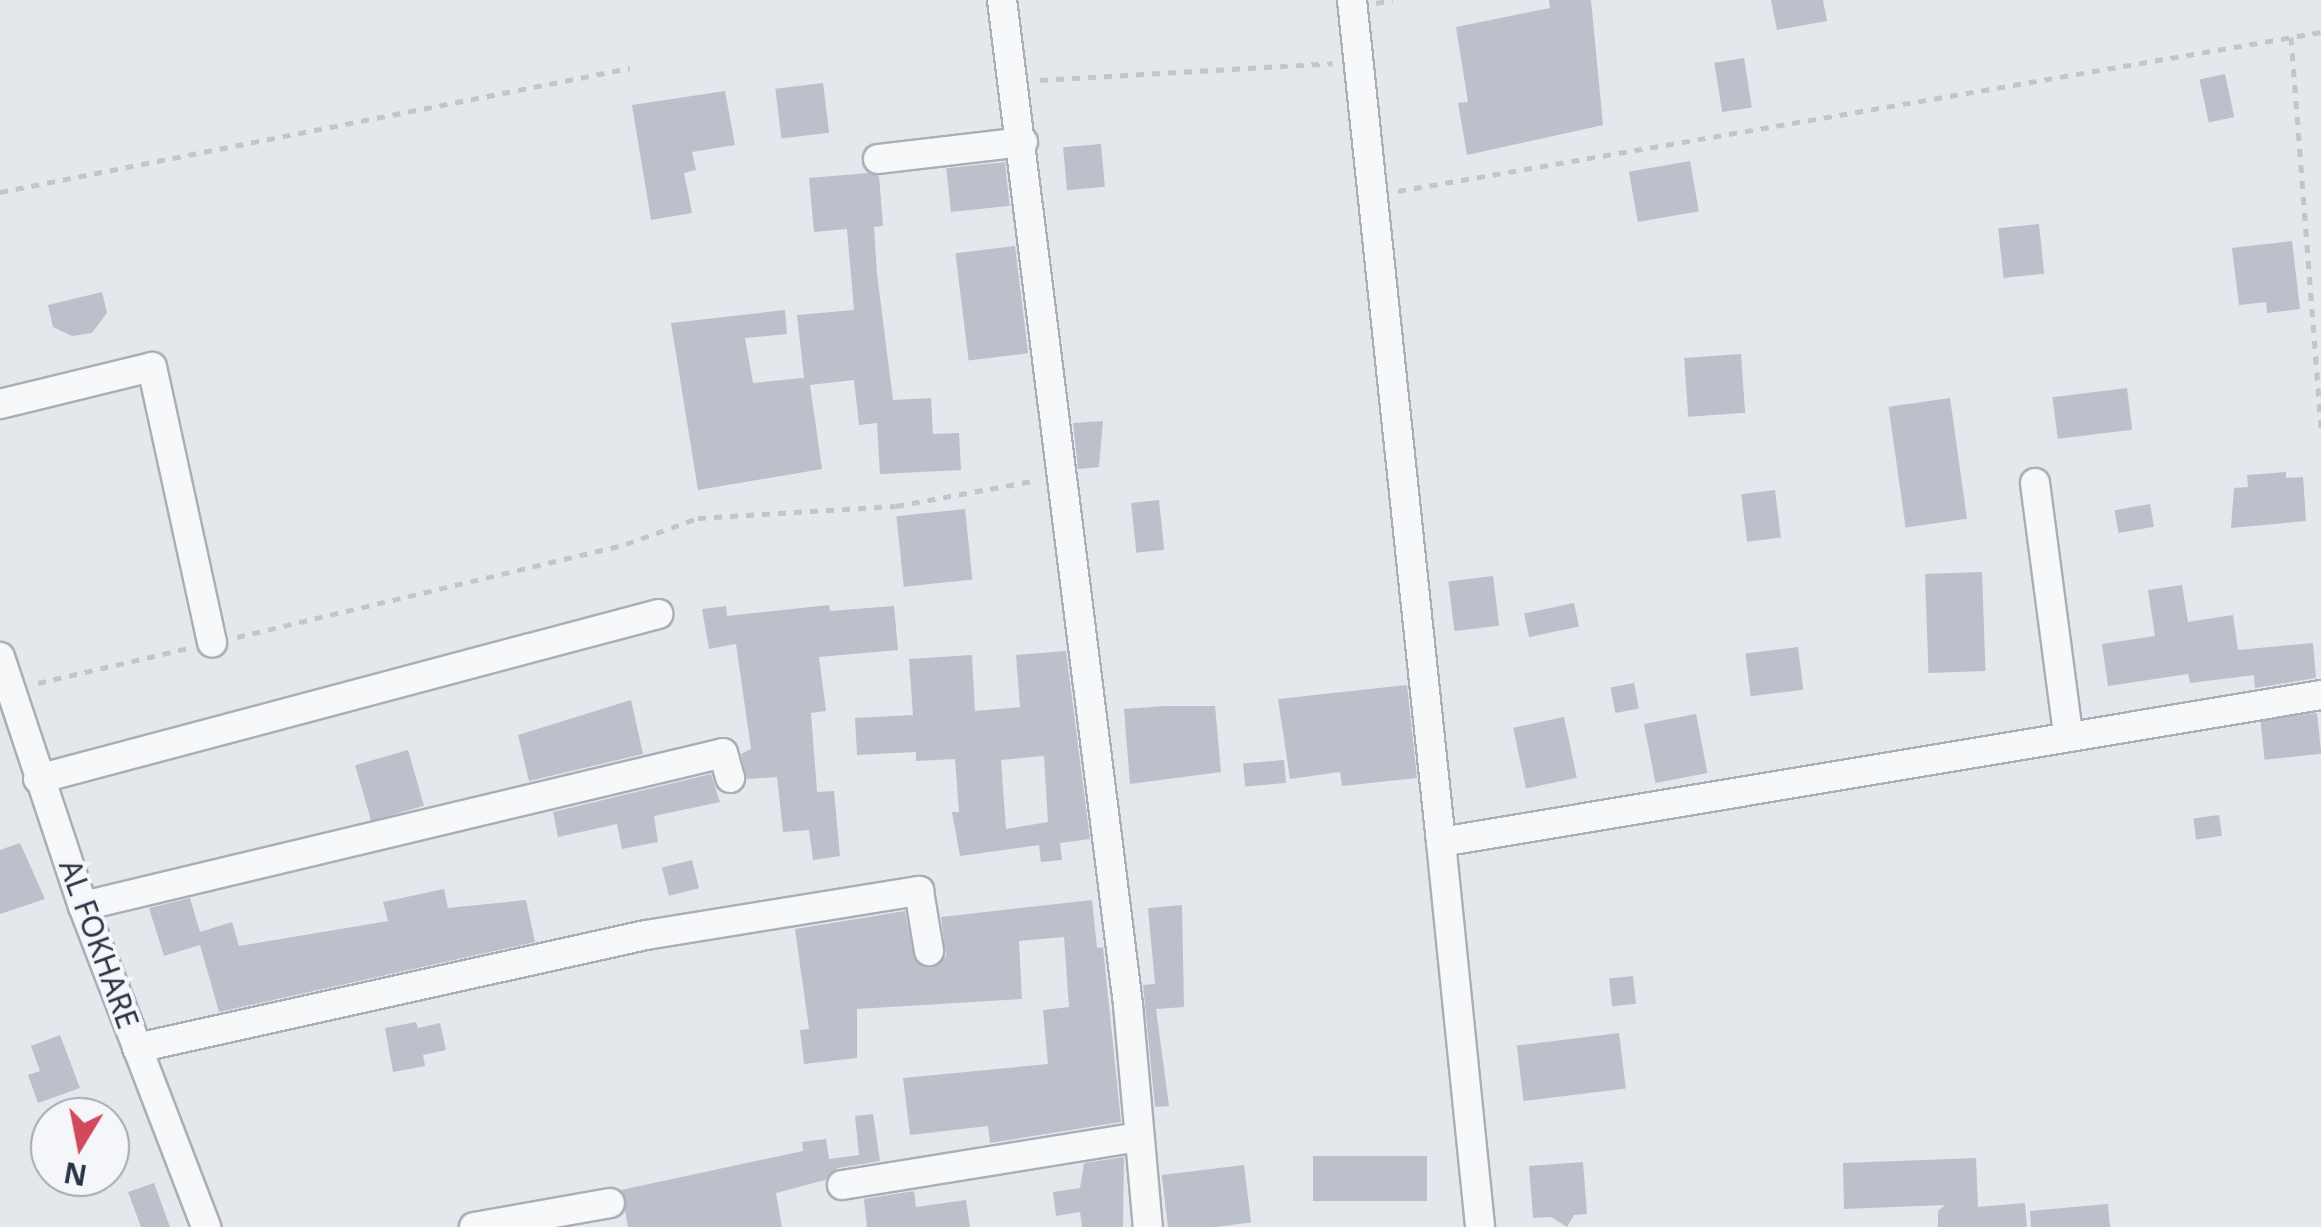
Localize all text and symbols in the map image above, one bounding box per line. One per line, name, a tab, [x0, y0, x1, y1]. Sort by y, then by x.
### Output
street label: AL FOKHARE	[52, 855, 146, 1033]
north arrow	[30, 1097, 130, 1197]
text: N	[61, 1154, 90, 1195]

